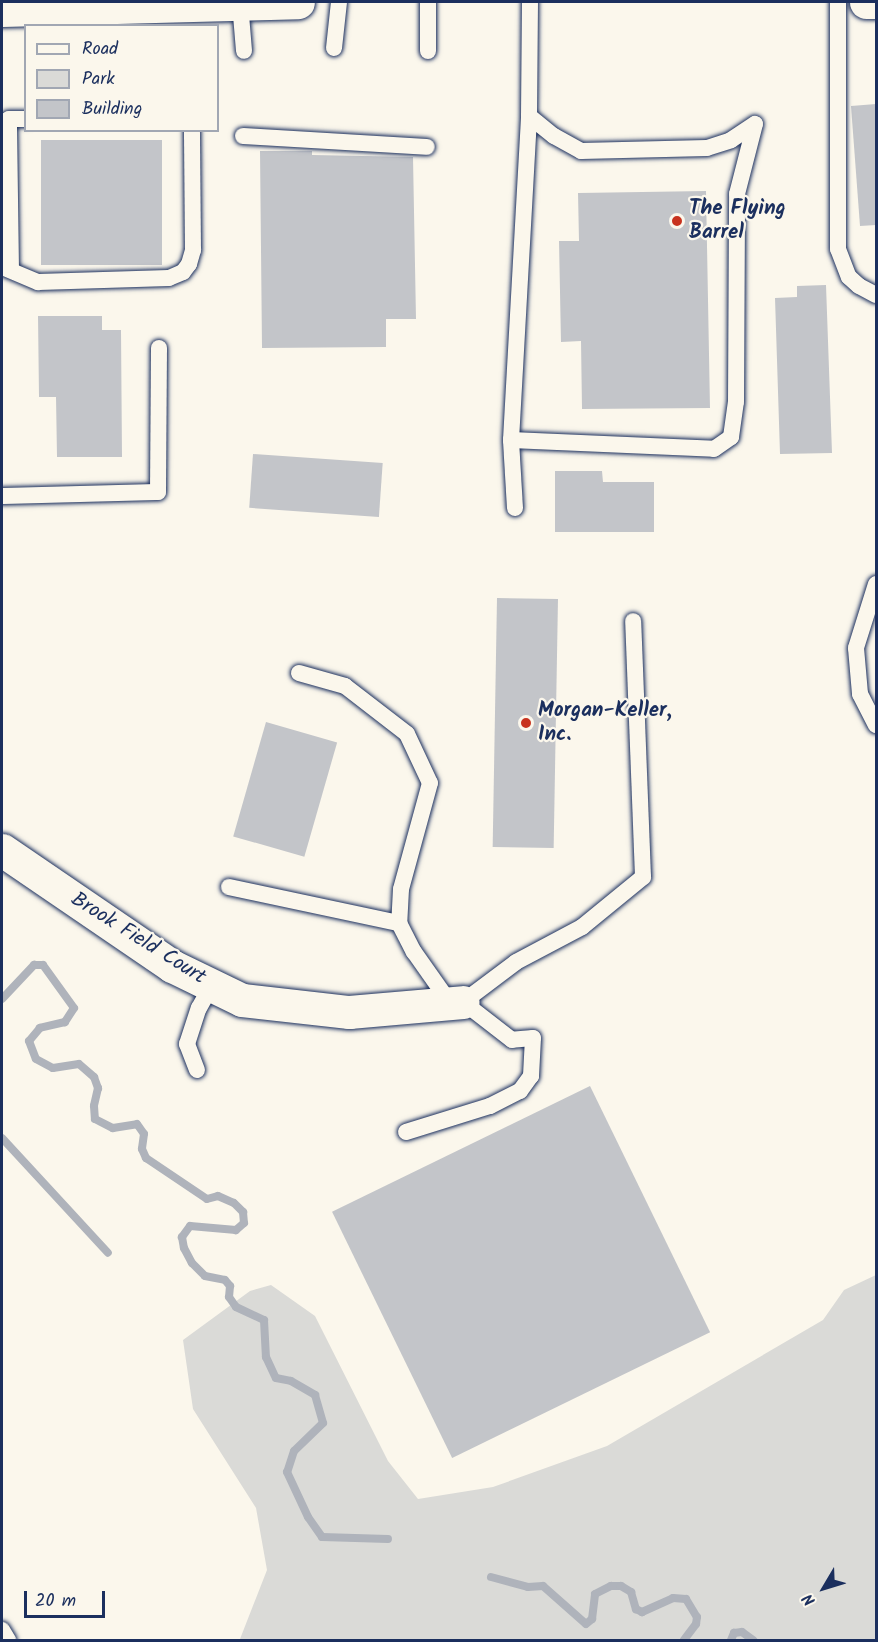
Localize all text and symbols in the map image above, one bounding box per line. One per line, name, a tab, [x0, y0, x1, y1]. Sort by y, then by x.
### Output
legend	[24, 24, 219, 132]
text: Road	[82, 35, 118, 64]
text: Park	[82, 65, 115, 94]
text: Building	[82, 95, 142, 124]
place label: The Flying Barrel	[689, 196, 786, 246]
marker: The Flying Barrel	[670, 214, 684, 228]
place label: Morgan-Keller, Inc.	[538, 698, 672, 748]
marker: Morgan-Keller, Inc.	[519, 716, 533, 730]
street label: Brook Field Court	[66, 887, 210, 991]
north arrow	[794, 1558, 854, 1618]
scale bar	[27, 1579, 108, 1617]
text: 20 m	[35, 1587, 76, 1616]
text: N	[796, 1588, 822, 1611]

